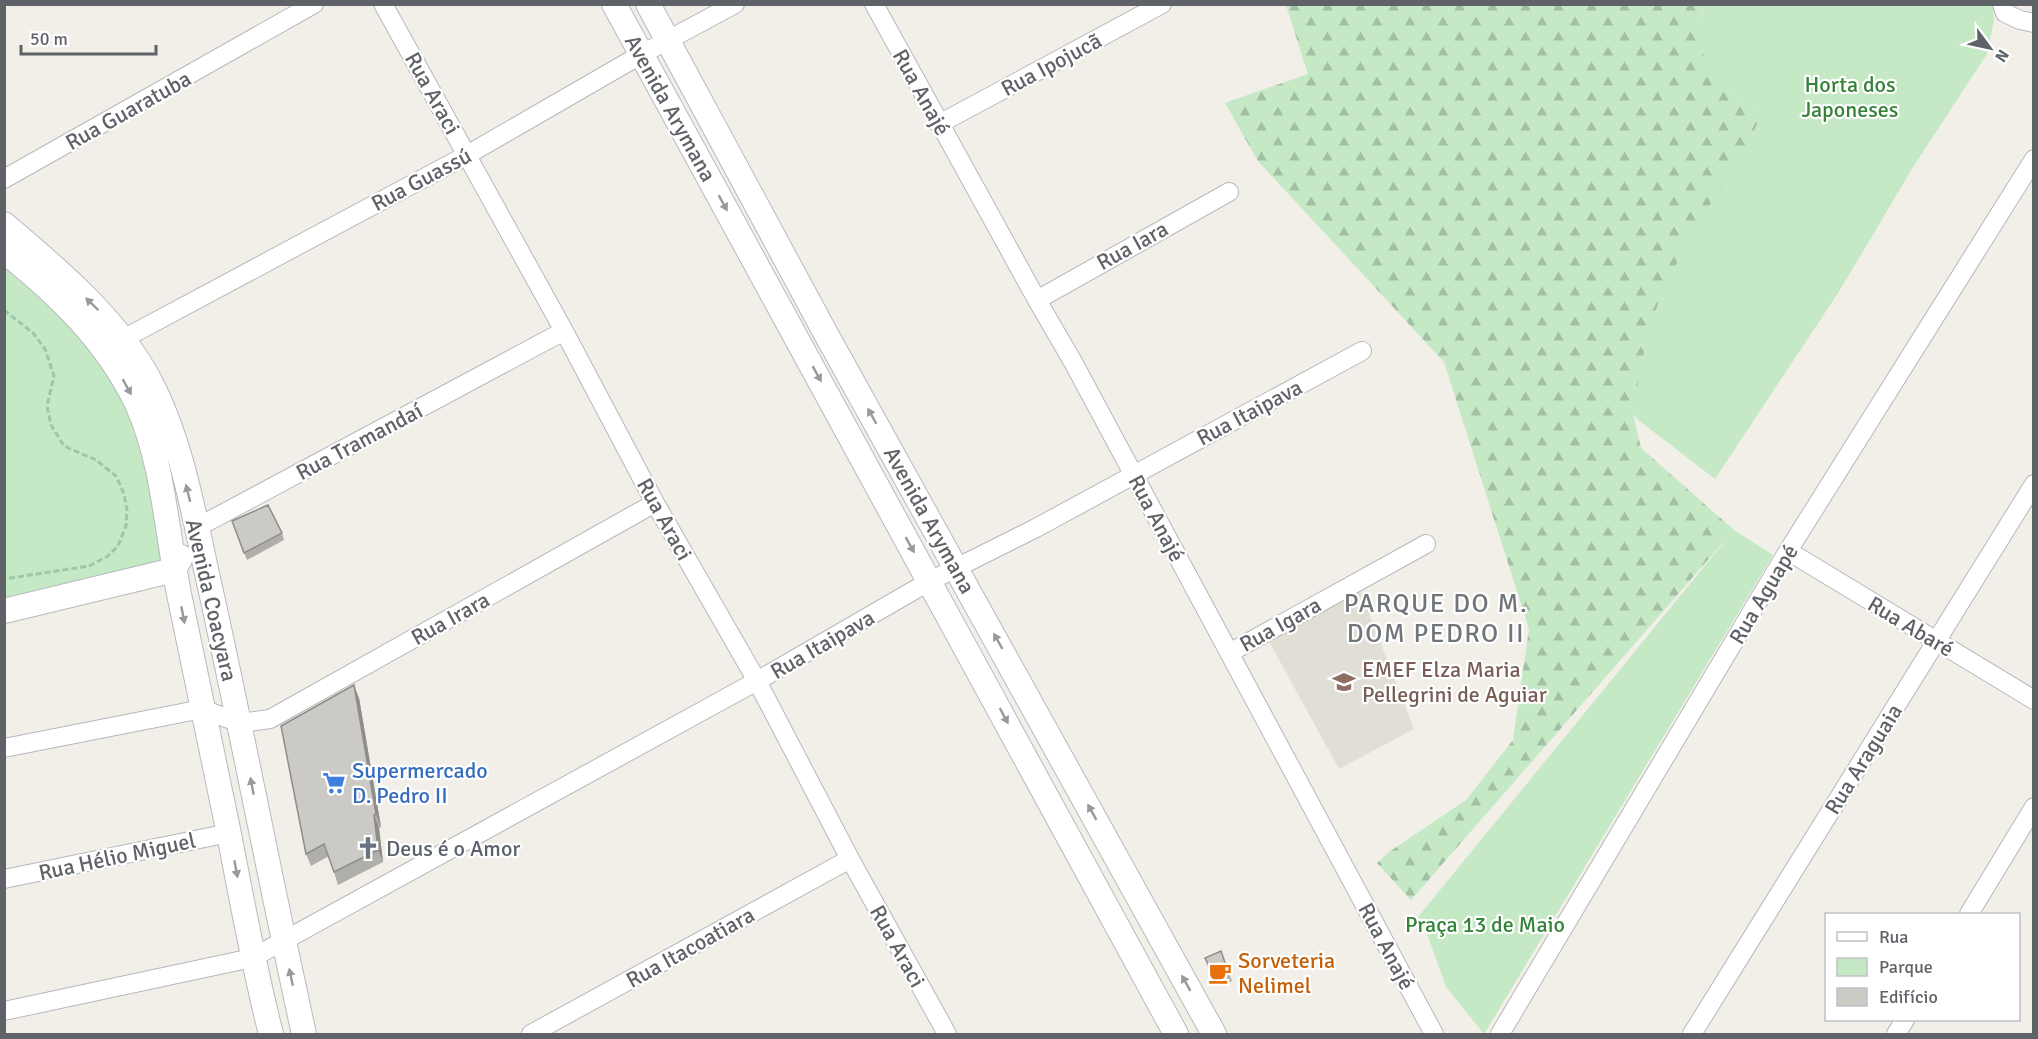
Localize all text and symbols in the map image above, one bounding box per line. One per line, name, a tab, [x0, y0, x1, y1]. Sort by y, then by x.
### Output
scale bar	[21, 18, 156, 56]
north arrow	[1960, 18, 2020, 78]
street label: Rua Ipojucã	[996, 27, 1106, 102]
text: 50 m	[30, 28, 68, 50]
street label: Avenida Arymana	[619, 30, 722, 186]
street label: Rua Anajé	[887, 44, 956, 140]
text: N	[1990, 46, 2013, 66]
street label: Rua Araci	[399, 47, 466, 139]
street label: Rua Guaratuba	[61, 65, 196, 156]
park label: Horta dos Japoneses	[1802, 71, 1898, 123]
street label: Rua Guassú	[367, 142, 476, 217]
one-way arrow	[718, 195, 728, 212]
street label: Rua Iara	[1092, 215, 1173, 276]
one-way arrow	[84, 297, 99, 311]
one-way arrow	[812, 366, 822, 383]
street label: Rua Itaipava	[1192, 373, 1307, 452]
one-way arrow	[122, 378, 132, 395]
street label: Rua Tramandaí	[291, 397, 427, 486]
one-way arrow	[867, 408, 877, 425]
street label: Avenida Arymana	[878, 442, 981, 598]
street label: Rua Anajé	[1122, 470, 1191, 566]
street label: Rua Araci	[631, 473, 698, 565]
one-way arrow	[183, 484, 192, 503]
street label: Avenida Coacyara	[180, 516, 243, 684]
one-way arrow	[905, 537, 915, 554]
street label: Rua Aguapé	[1723, 539, 1804, 649]
street label: Rua Irara	[406, 586, 494, 651]
district label: PARQUE DO M. DOM PEDRO II	[1344, 588, 1528, 650]
street label: Rua Abaré	[1863, 590, 1959, 663]
street label: Rua Igara	[1235, 591, 1326, 658]
street label: Rua Itaipava	[765, 604, 879, 685]
one-way arrow	[179, 606, 188, 625]
one-way arrow	[993, 633, 1003, 650]
place label: EMEF Elza Maria Pellegrini de Aguiar	[1362, 656, 1547, 708]
school or university icon: EMEF Elza Maria Pellegrini de Aguiar	[1331, 669, 1357, 695]
street label: Rua Araguaia	[1819, 699, 1908, 820]
one-way arrow	[999, 708, 1009, 725]
place label: Supermercado D. Pedro II	[352, 757, 488, 809]
supermarket icon: Supermercado D. Pedro II	[321, 770, 347, 796]
one-way arrow	[247, 777, 256, 796]
one-way arrow	[1087, 804, 1097, 821]
street label: Rua Hélio Miguel	[36, 827, 198, 886]
church icon: Deus é o Amor	[355, 835, 381, 861]
place label: Deus é o Amor	[386, 835, 520, 862]
one-way arrow	[232, 860, 241, 879]
street label: Rua Anajé	[1352, 898, 1421, 994]
street label: Rua Araci	[864, 900, 931, 992]
street label: Rua Itacoatiara	[621, 901, 759, 994]
park label: Praça 13 de Maio	[1405, 911, 1565, 938]
legend	[1825, 913, 2020, 1021]
text: Rua	[1879, 926, 1908, 948]
place label: Sorveteria Nelimel	[1238, 947, 1335, 999]
text: Parque	[1879, 956, 1933, 978]
cafe icon: Sorveteria Nelimel	[1207, 960, 1233, 986]
one-way arrow	[286, 968, 295, 987]
one-way arrow	[1181, 974, 1191, 991]
text: Edifício	[1879, 986, 1938, 1008]

